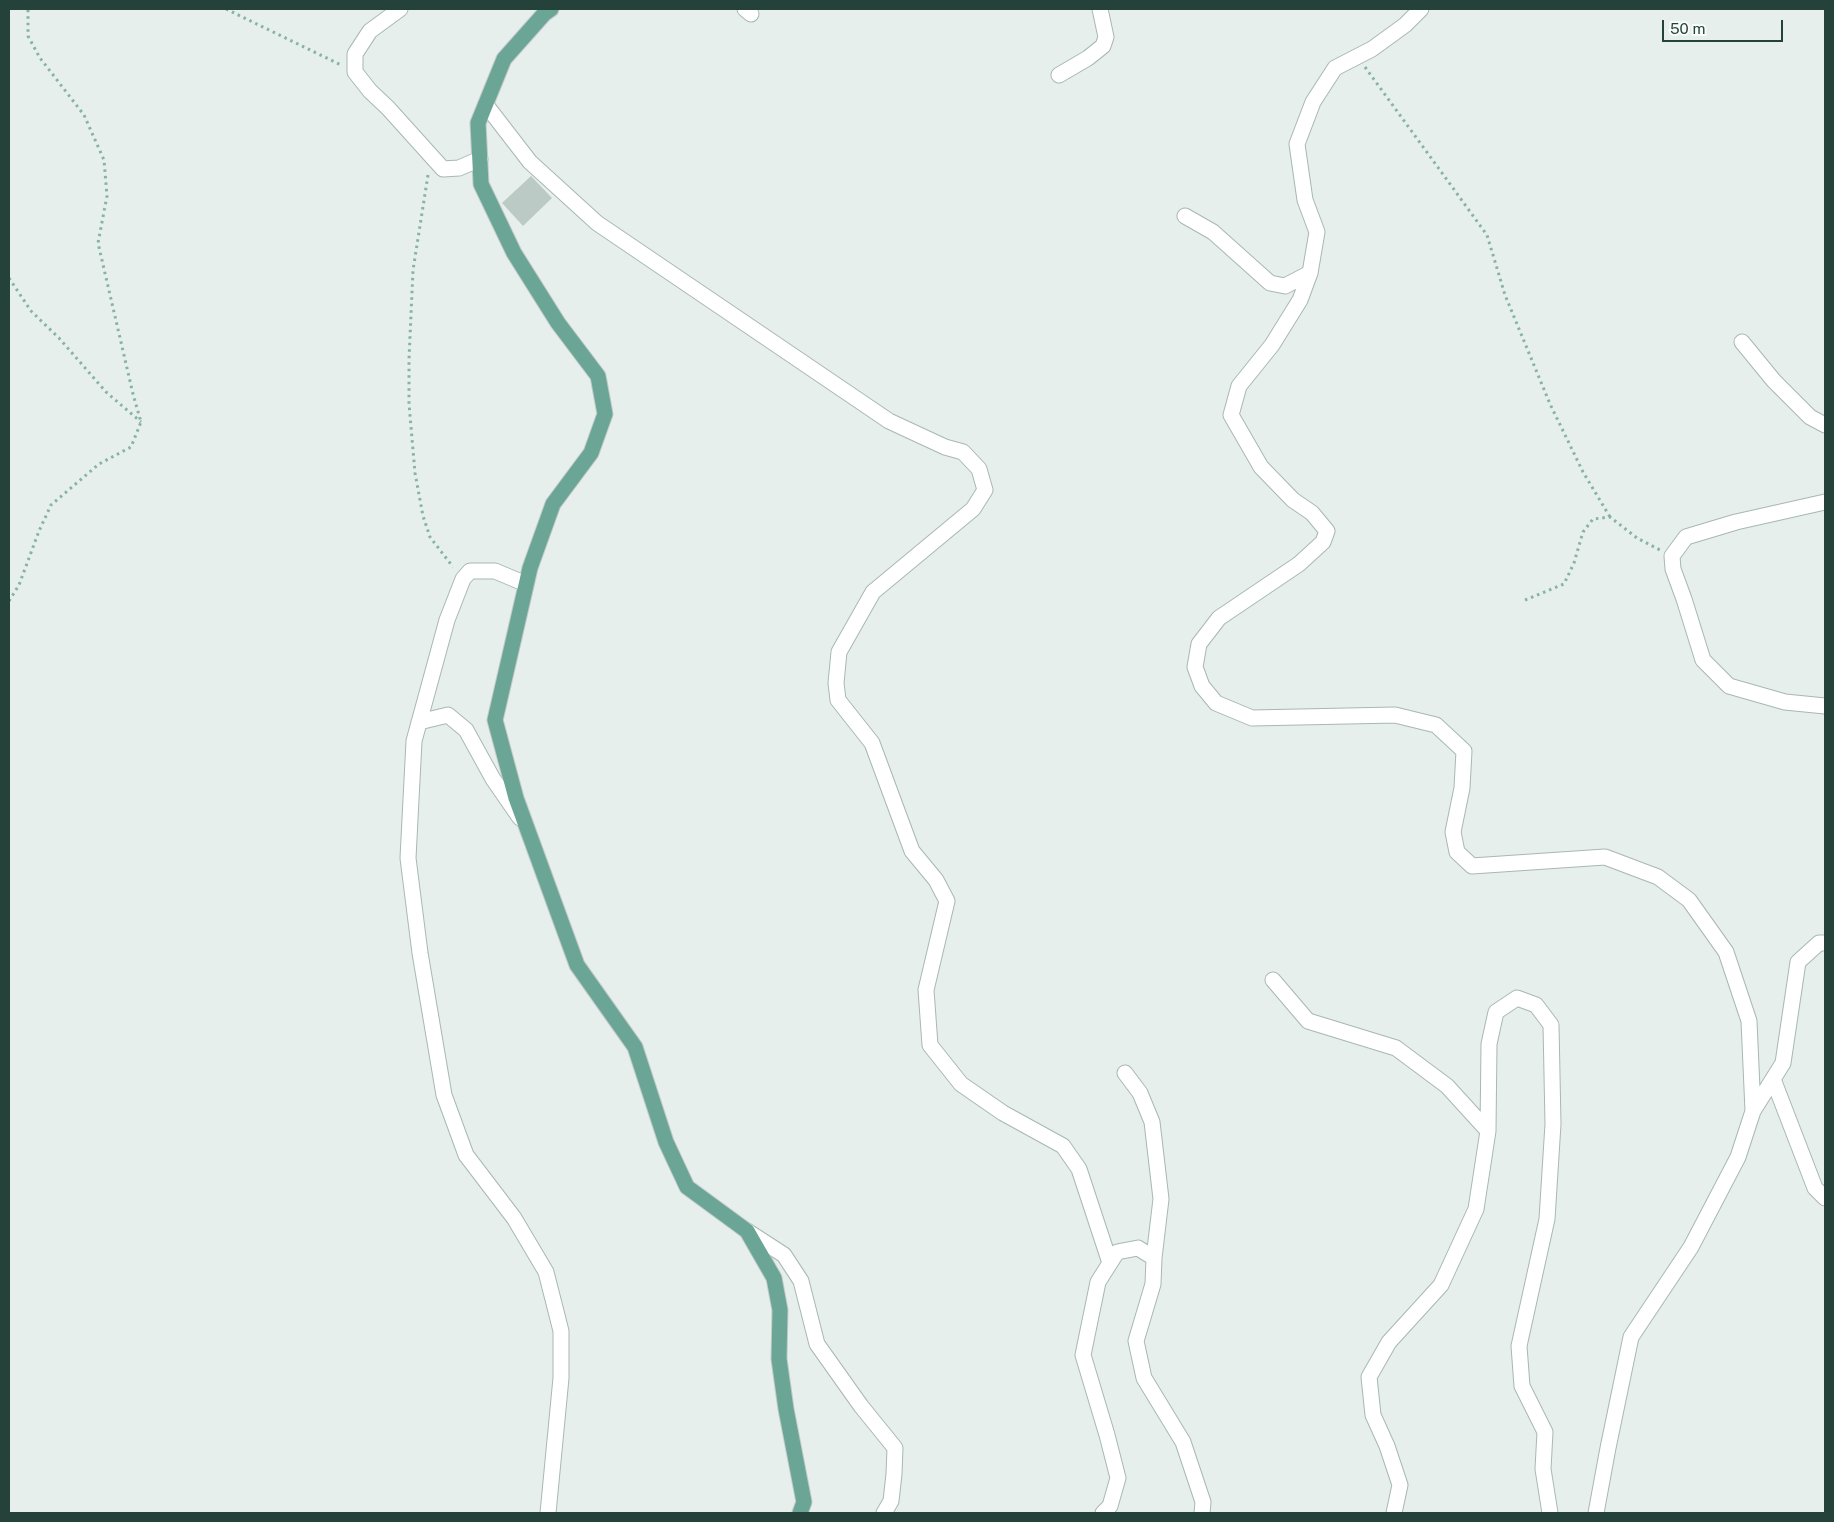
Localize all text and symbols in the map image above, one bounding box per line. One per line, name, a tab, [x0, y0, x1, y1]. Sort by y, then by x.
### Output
scale bar	[1664, 10, 1785, 42]
text: 50 m	[1670, 20, 1705, 37]

